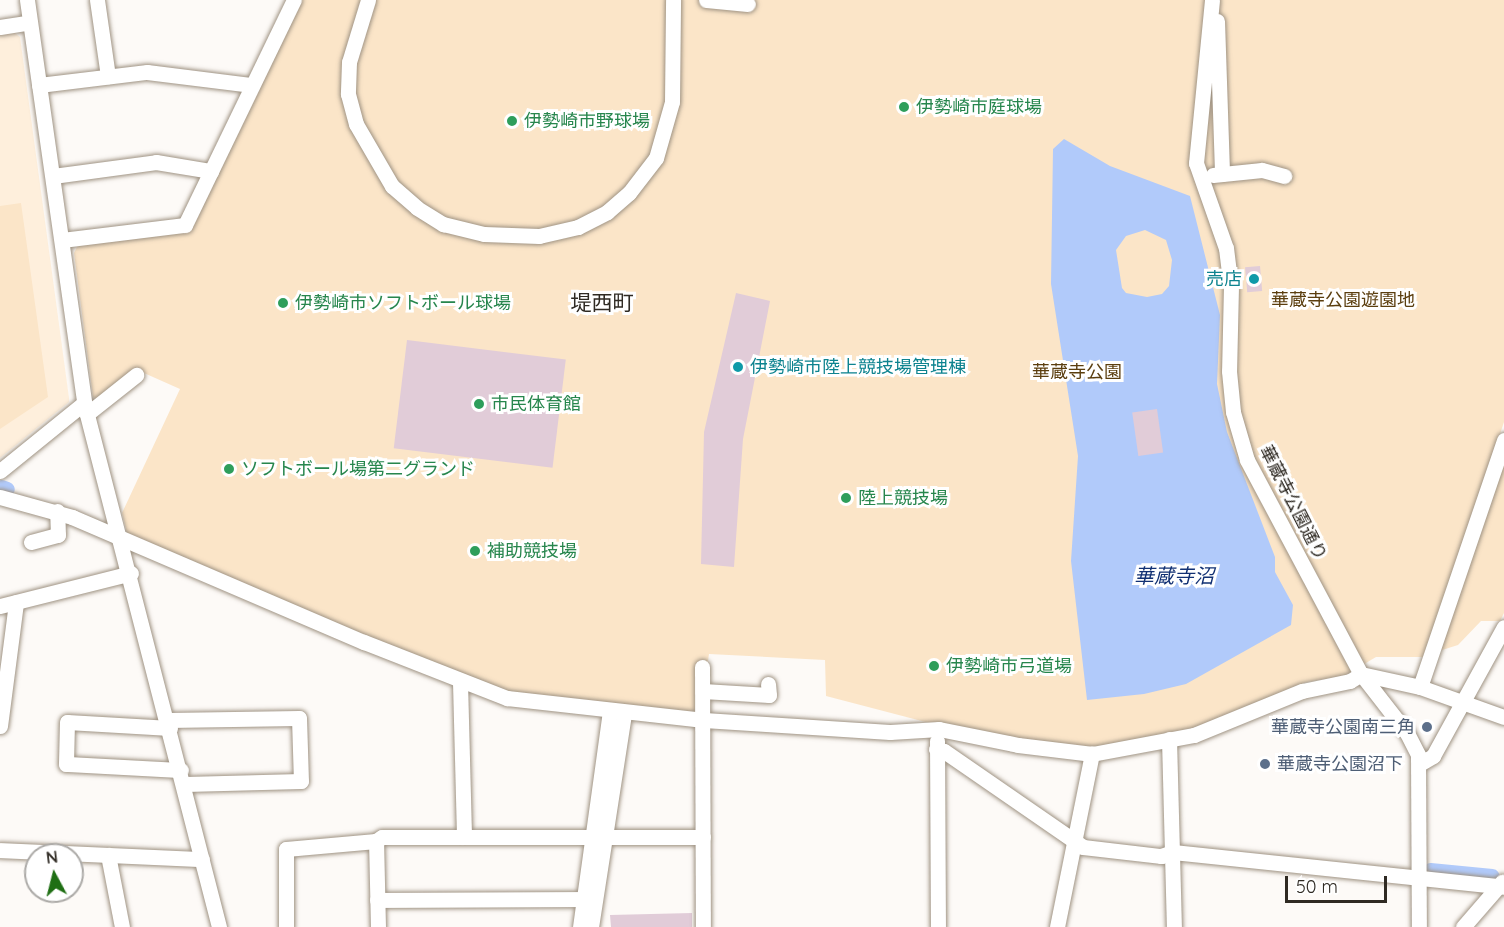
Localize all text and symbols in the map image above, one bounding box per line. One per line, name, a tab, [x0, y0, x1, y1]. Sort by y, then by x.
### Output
place label: 伊勢崎市庭球場	[916, 96, 1042, 118]
marker: 伊勢崎市庭球場	[897, 100, 911, 114]
place label: 伊勢崎市野球場	[524, 110, 650, 132]
marker: 伊勢崎市野球場	[505, 114, 519, 128]
place label: 売店	[1206, 268, 1242, 290]
marker: 売店	[1247, 272, 1261, 286]
district label: 堤西町	[571, 289, 633, 315]
park label: 華蔵寺公園遊園地	[1271, 289, 1415, 311]
place label: 伊勢崎市ソフトボール球場	[295, 292, 511, 314]
marker: 伊勢崎市ソフトボール球場	[276, 296, 290, 310]
place label: 伊勢崎市陸上競技場管理棟	[750, 356, 966, 378]
marker: 伊勢崎市陸上競技場管理棟	[731, 360, 745, 374]
park label: 華蔵寺公園	[1032, 361, 1122, 383]
place label: 市民体育館	[491, 393, 581, 415]
marker: 市民体育館	[472, 397, 486, 411]
street label: 華蔵寺公園通り	[1255, 442, 1331, 564]
place label: ソフトボール場第二グランド	[241, 458, 475, 480]
marker: ソフトボール場第二グランド	[222, 462, 236, 476]
place label: 陸上競技場	[858, 487, 948, 509]
marker: 陸上競技場	[839, 491, 853, 505]
place label: 補助競技場	[487, 540, 577, 562]
marker: 補助競技場	[468, 544, 482, 558]
water label: 華蔵寺沼	[1134, 563, 1214, 587]
place label: 伊勢崎市弓道場	[946, 655, 1072, 677]
marker: 伊勢崎市弓道場	[927, 659, 941, 673]
place label: 華蔵寺公園南三角	[1271, 716, 1415, 738]
marker: 華蔵寺公園南三角	[1420, 720, 1434, 734]
place label: 華蔵寺公園沼下	[1277, 753, 1403, 775]
marker: 華蔵寺公園沼下	[1258, 757, 1272, 771]
north arrow	[24, 843, 84, 903]
text: N	[45, 846, 59, 868]
scale bar	[1288, 864, 1390, 902]
text: 50 m	[1296, 875, 1338, 898]

